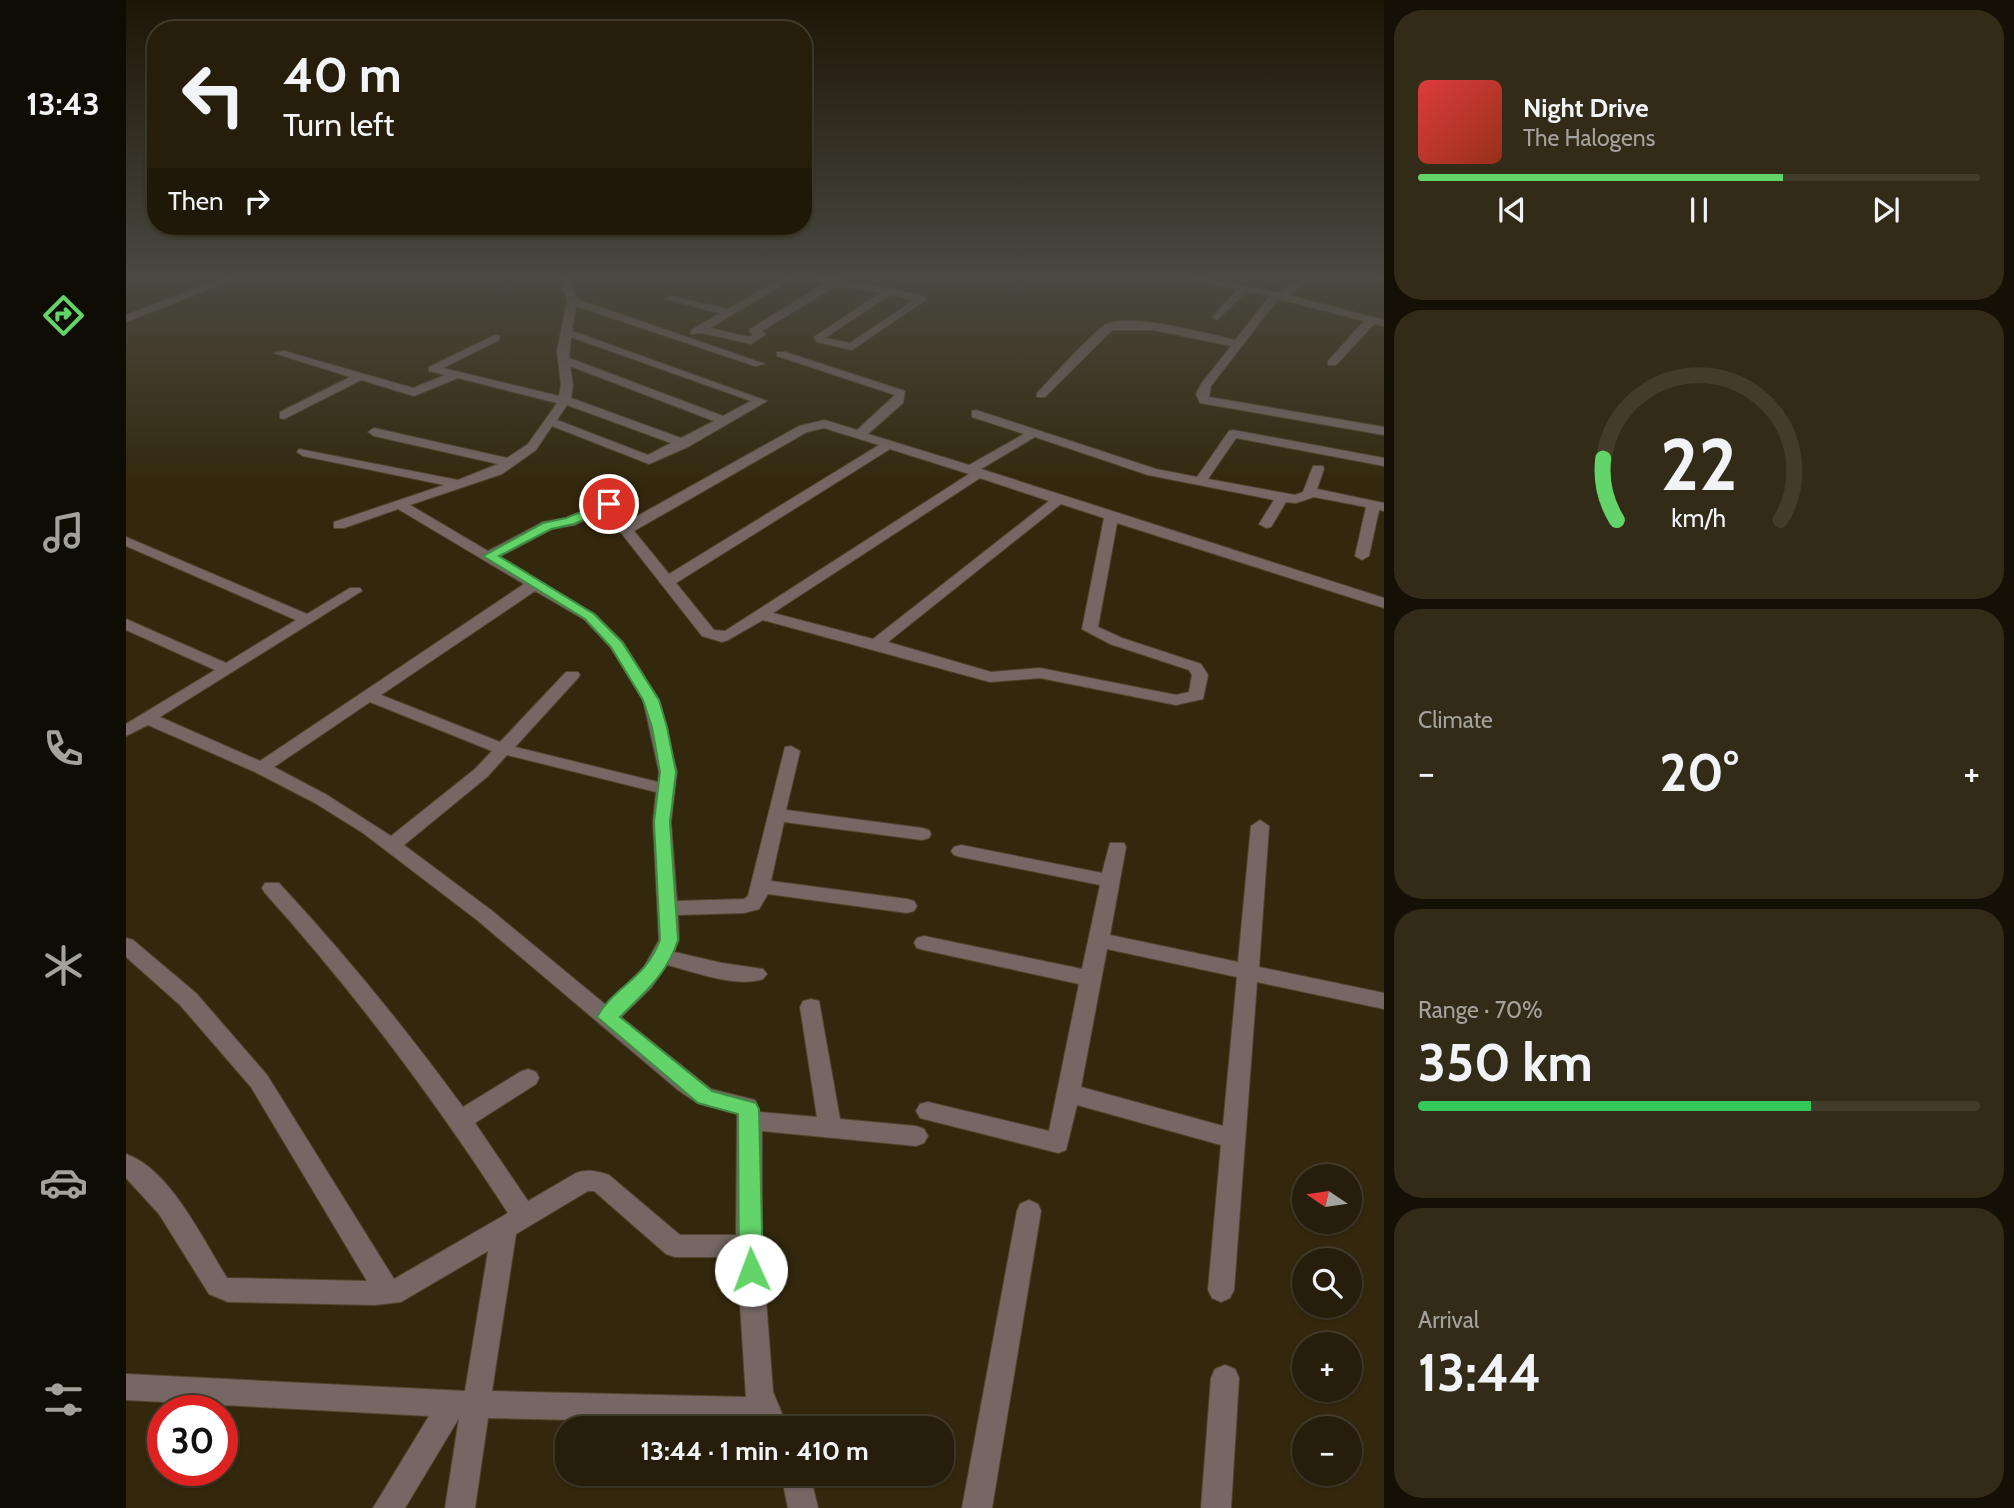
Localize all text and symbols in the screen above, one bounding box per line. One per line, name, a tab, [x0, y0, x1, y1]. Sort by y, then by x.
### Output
text: 40 m	[283, 45, 402, 104]
icon: left	[168, 49, 259, 140]
text: 13:43	[26, 84, 100, 123]
text: Night Drive	[1523, 92, 1649, 124]
text: Turn left	[283, 105, 394, 144]
text: The Halogens	[1523, 124, 1655, 152]
icon: right	[238, 182, 276, 220]
text: Then	[168, 185, 224, 217]
icon: previous	[1493, 191, 1531, 229]
icon: pause	[1680, 191, 1718, 229]
icon: next	[1867, 191, 1905, 229]
icon: directions	[39, 291, 88, 340]
text: 22	[1660, 421, 1738, 509]
pin	[579, 474, 639, 534]
icon: arrive	[590, 485, 628, 523]
text: km/h	[1672, 503, 1726, 533]
icon: music	[39, 508, 88, 557]
text: Climate	[1418, 706, 1493, 734]
icon: phone	[39, 724, 88, 773]
text: 20°	[1659, 741, 1739, 804]
text: −	[1418, 749, 1435, 796]
text: +	[1963, 749, 1980, 796]
icon: climate	[39, 941, 88, 990]
text: Range · 70%	[1418, 996, 1543, 1024]
text: 350 km	[1418, 1031, 1593, 1094]
icon: car	[39, 1158, 88, 1207]
north arrow	[1292, 1164, 1362, 1234]
map controls	[1292, 1164, 1362, 1486]
position arrow	[714, 1233, 788, 1307]
button: search	[1292, 1248, 1362, 1318]
text: Arrival	[1418, 1306, 1479, 1334]
button: +	[1292, 1332, 1362, 1402]
text: 13:44	[1418, 1341, 1541, 1404]
icon: filters	[39, 1375, 88, 1424]
speed limit sign: 30	[147, 1395, 238, 1486]
button: −	[1292, 1416, 1362, 1486]
text: 13:44 · 1 min · 410 m	[640, 1435, 869, 1467]

